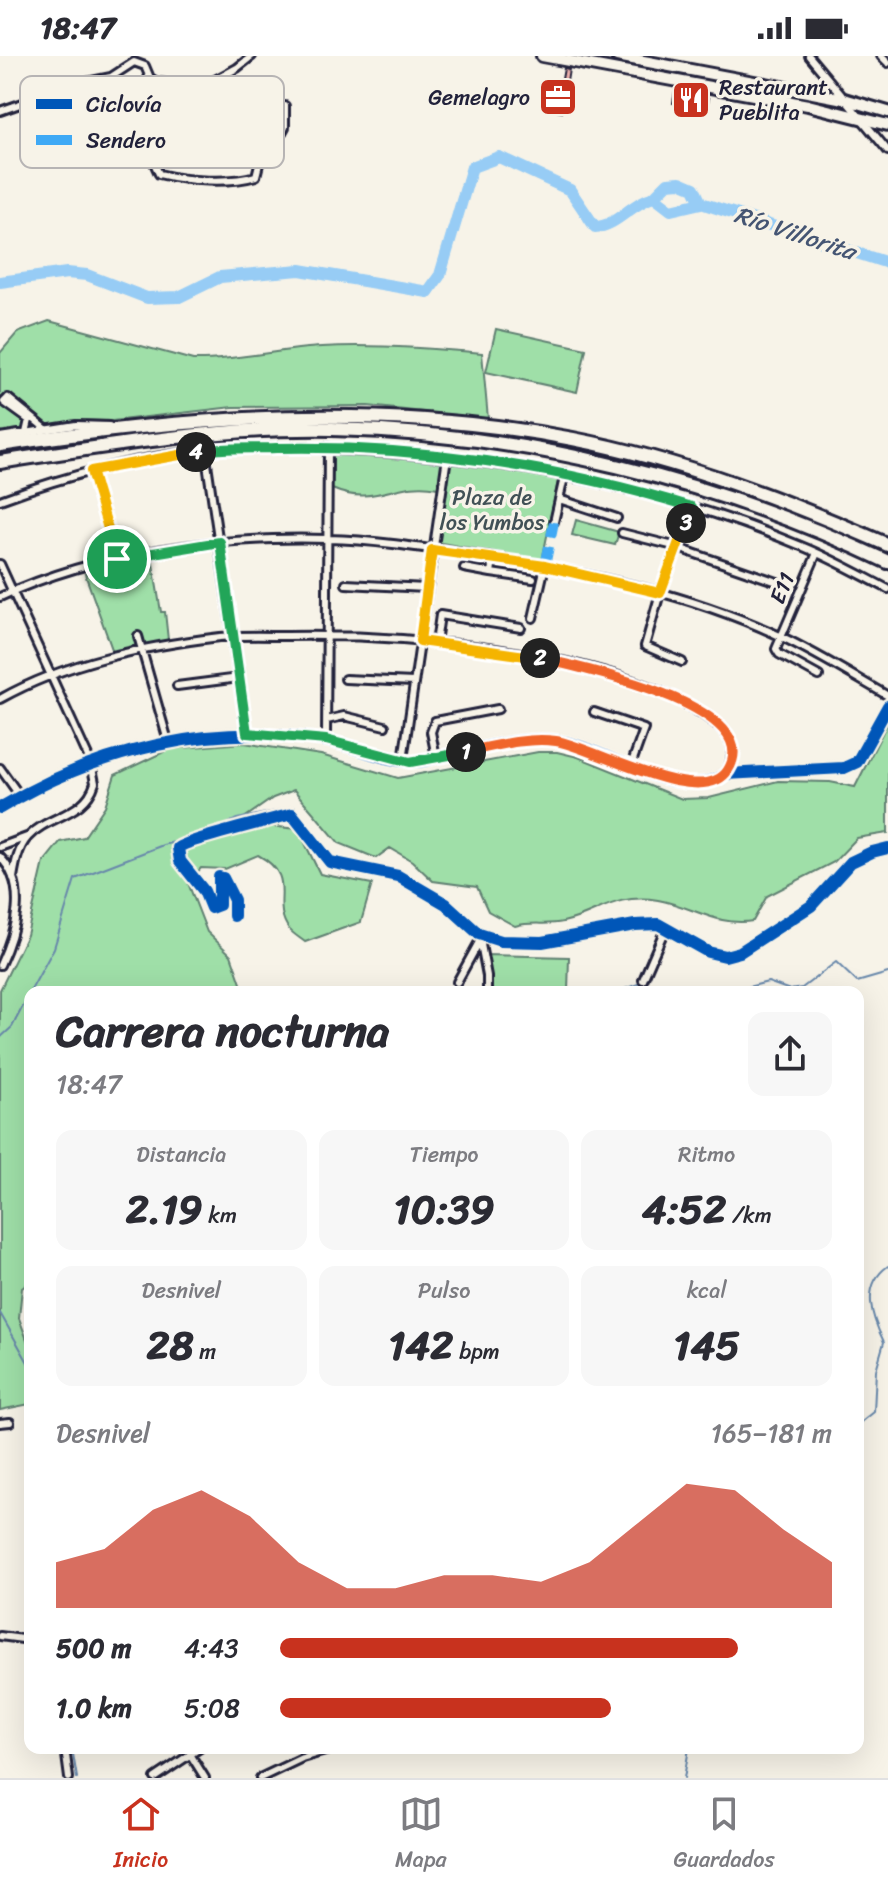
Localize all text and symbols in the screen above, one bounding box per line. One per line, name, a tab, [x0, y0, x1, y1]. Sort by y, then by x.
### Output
text: 18:47	[40, 1, 116, 55]
place label: Restaurant Pueblita	[719, 68, 828, 132]
legend	[20, 76, 284, 168]
office icon: Gemelagro	[537, 76, 579, 118]
place label: Gemelagro	[428, 78, 530, 117]
restaurant icon: Restaurant Pueblita	[670, 79, 712, 121]
text: Ciclovía	[86, 85, 162, 124]
text: Sendero	[86, 121, 166, 160]
water label: Río Villorita	[729, 194, 864, 273]
pin: 4	[176, 432, 216, 472]
text: 4	[189, 432, 203, 471]
park label: Plaza de los Yumbos	[439, 478, 545, 542]
pin: 3	[666, 503, 706, 543]
text: 3	[680, 503, 692, 542]
pin	[83, 525, 151, 593]
icon: arrive	[95, 537, 139, 581]
street label: E11	[758, 566, 806, 610]
pin: 2	[520, 638, 560, 678]
text: 2	[534, 638, 546, 677]
pin: 1	[446, 732, 486, 772]
text: 1	[461, 732, 471, 771]
text: Carrera nocturna	[56, 992, 389, 1070]
button: share	[748, 1012, 832, 1096]
text: 18:47	[56, 1061, 122, 1107]
text: Distancia	[136, 1135, 226, 1174]
text: Tiempo	[409, 1135, 479, 1174]
text: Ritmo	[678, 1135, 735, 1174]
text: 2.19	[126, 1174, 203, 1245]
text: 10:39	[393, 1174, 495, 1245]
text: 4:52	[642, 1174, 726, 1245]
text: km	[203, 1196, 237, 1235]
text: /km	[726, 1196, 772, 1235]
text: Desnivel	[142, 1271, 221, 1310]
text: Pulso	[418, 1271, 470, 1310]
text: kcal	[687, 1271, 727, 1310]
text: 28	[146, 1310, 194, 1381]
text: 142	[388, 1310, 453, 1381]
text: 145	[673, 1310, 740, 1381]
text: m	[194, 1332, 216, 1371]
text: bpm	[453, 1332, 500, 1371]
text: Desnivel	[56, 1410, 150, 1456]
text: 165–181 m	[711, 1410, 832, 1456]
text: 500 m	[56, 1625, 131, 1671]
text: 4:43	[184, 1625, 239, 1671]
text: 1.0 km	[56, 1685, 132, 1731]
text: 5:08	[184, 1685, 240, 1731]
tab: Inicio	[113, 1792, 168, 1879]
tab: Mapa	[395, 1792, 447, 1879]
tab: Guardados	[673, 1792, 775, 1879]

